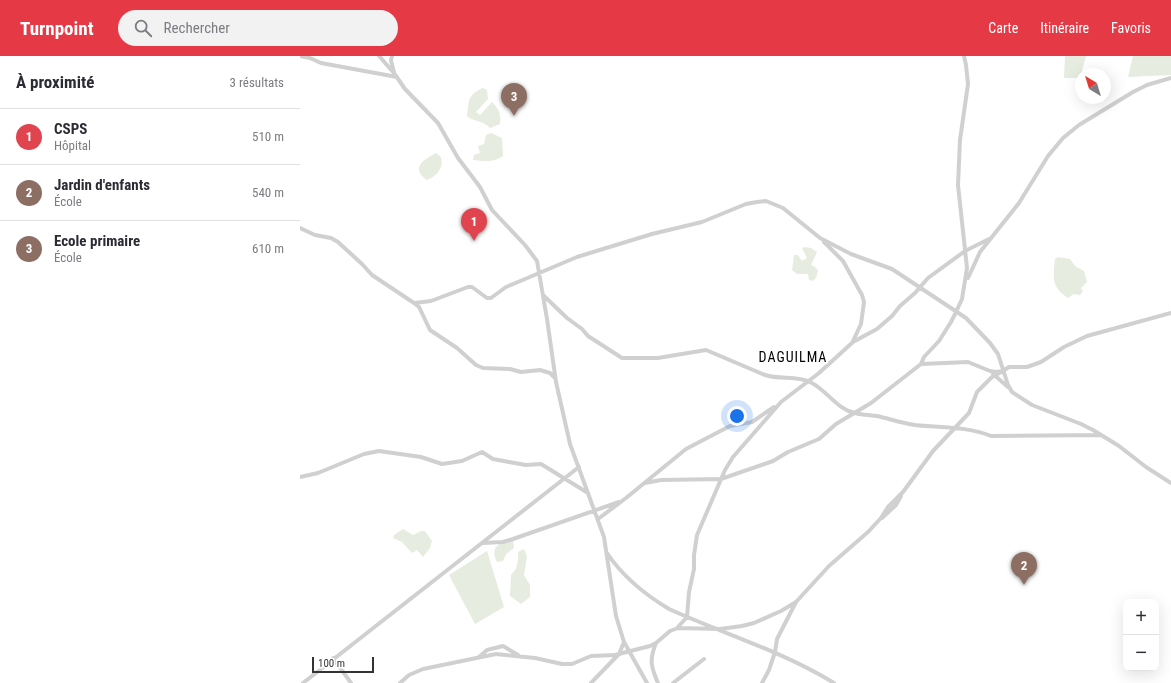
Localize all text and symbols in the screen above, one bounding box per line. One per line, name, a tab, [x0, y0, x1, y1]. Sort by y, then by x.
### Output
search box	[118, 10, 398, 46]
text: Turnpoint	[20, 17, 94, 40]
icon: search	[132, 17, 154, 39]
text: Rechercher	[164, 19, 230, 37]
text: Carte	[988, 20, 1018, 36]
text: Itinéraire	[1040, 20, 1089, 36]
text: Favoris	[1111, 20, 1151, 36]
north arrow	[1075, 68, 1111, 104]
text: À proximité	[16, 72, 94, 92]
text: 3 résultats	[230, 75, 284, 90]
pin: 3	[501, 83, 527, 116]
text: CSPS	[54, 120, 87, 138]
text: 1	[26, 129, 32, 144]
text: 510 m	[252, 129, 284, 144]
text: Hôpital	[54, 138, 91, 153]
text: Jardin d'enfants	[54, 176, 150, 194]
text: 2	[26, 185, 32, 200]
text: 540 m	[252, 185, 284, 200]
text: École	[54, 194, 82, 209]
pin: 1	[461, 208, 487, 241]
text: Ecole primaire	[54, 232, 140, 250]
text: 3	[26, 241, 32, 256]
text: 610 m	[252, 241, 284, 256]
text: École	[54, 250, 82, 265]
district label: DAGUILMA	[759, 349, 827, 365]
your location	[727, 406, 747, 426]
pin: 2	[1011, 552, 1037, 585]
map controls	[1123, 599, 1159, 671]
button: +	[1123, 599, 1159, 635]
button: −	[1123, 635, 1159, 671]
scale bar	[312, 655, 374, 674]
text: 100 m	[318, 657, 345, 670]

